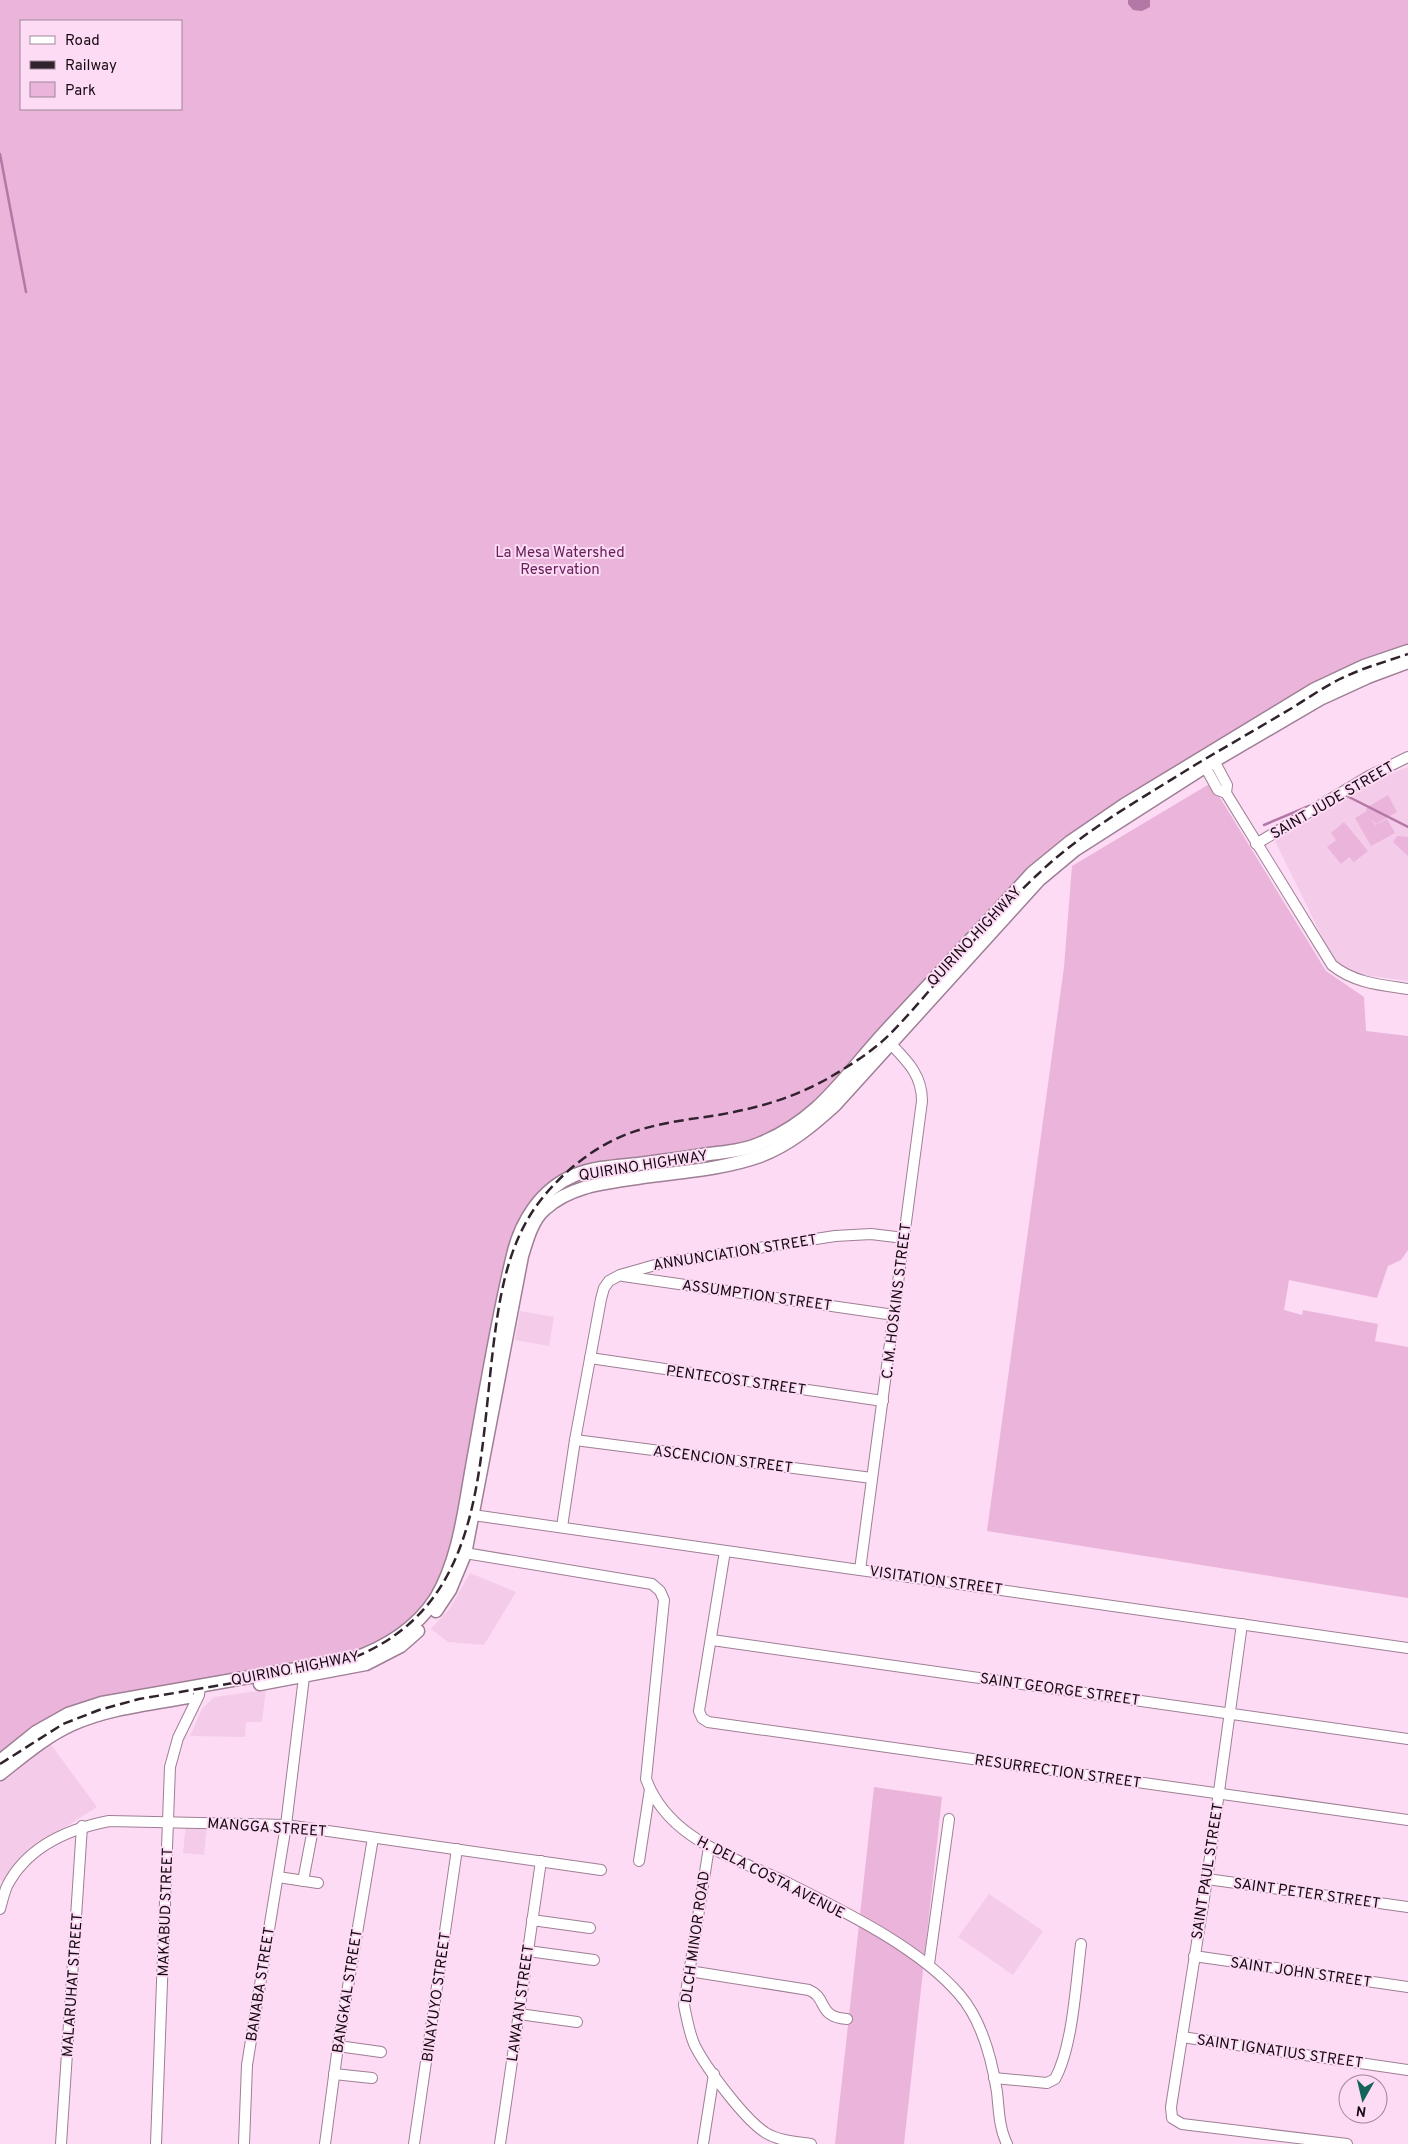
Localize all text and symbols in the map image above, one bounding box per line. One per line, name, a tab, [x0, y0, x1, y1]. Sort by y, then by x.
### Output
legend	[20, 20, 182, 110]
text: Road	[65, 32, 100, 51]
text: Railway	[65, 57, 117, 76]
text: Park	[65, 82, 96, 101]
park label: La Mesa Watershed Reservation	[495, 544, 625, 580]
street label: SAINT JUDE STREET	[1267, 758, 1398, 845]
street label: QUIRINO HIGHWAY	[924, 883, 1027, 991]
street label: QUIRINO HIGHWAY	[577, 1147, 709, 1186]
street label: C. M. HOSKINS STREET	[878, 1222, 916, 1380]
street label: ANNUNCIATION STREET	[652, 1231, 819, 1276]
street label: ASSUMPTION STREET	[681, 1277, 833, 1316]
street label: PENTECOST STREET	[665, 1362, 807, 1401]
street label: ASCENCION STREET	[652, 1442, 794, 1478]
street label: VISITATION STREET	[868, 1563, 1004, 1600]
street label: QUIRINO HIGHWAY	[229, 1648, 361, 1691]
street label: SAINT GEORGE STREET	[979, 1670, 1141, 1711]
street label: RESURRECTION STREET	[973, 1751, 1142, 1794]
street label: SAINT PAUL STREET	[1188, 1801, 1229, 1941]
street label: MANGGA STREET	[207, 1815, 327, 1842]
street label: H. DELA COSTA AVENUE	[693, 1833, 848, 1924]
street label: MAKABUD STREET	[155, 1847, 178, 1977]
street label: DLCH MINOR ROAD	[678, 1870, 715, 2005]
street label: SAINT PETER STREET	[1232, 1875, 1382, 1914]
street label: MALARUHAT STREET	[59, 1912, 88, 2058]
street label: BANABA STREET	[243, 1925, 280, 2043]
street label: BANGKAL STREET	[329, 1928, 368, 2055]
street label: BINAYUYO STREET	[419, 1931, 456, 2063]
street label: LAWAAN STREET	[504, 1943, 539, 2063]
street label: SAINT JOHN STREET	[1229, 1954, 1373, 1993]
street label: SAINT IGNATIUS STREET	[1195, 2031, 1364, 2074]
north arrow	[1338, 2074, 1388, 2124]
text: N	[1355, 2101, 1368, 2120]

